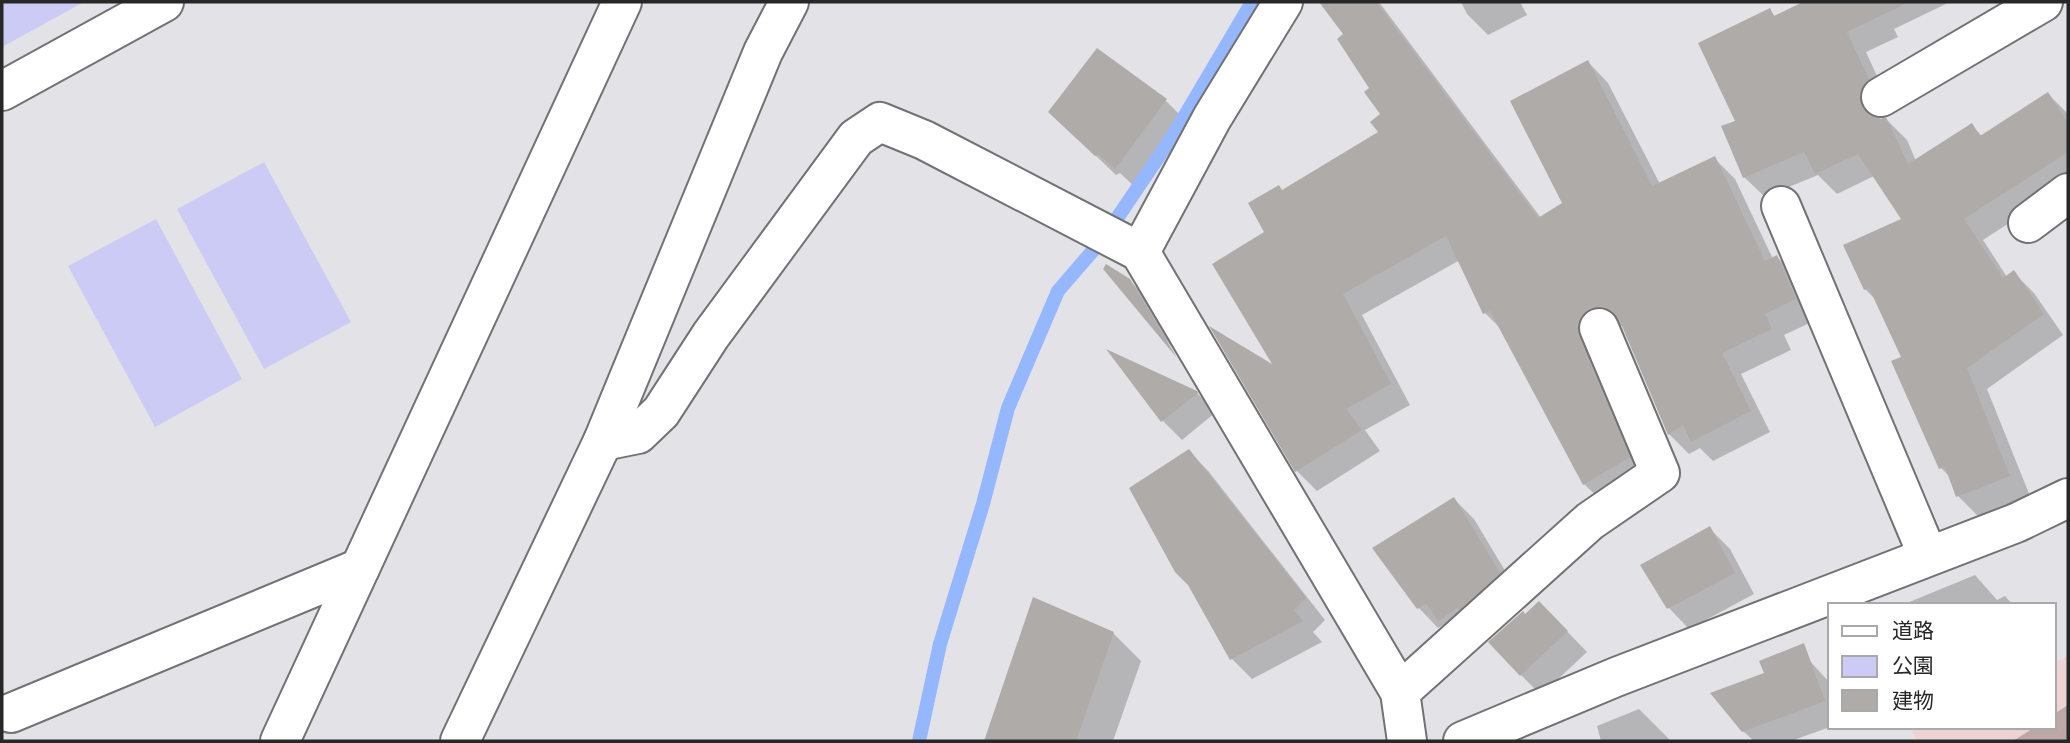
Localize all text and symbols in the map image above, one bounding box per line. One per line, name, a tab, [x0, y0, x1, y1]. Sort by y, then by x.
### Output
legend	[1828, 603, 2056, 729]
text: 道路	[1892, 619, 1934, 643]
text: 公園	[1892, 654, 1934, 678]
text: 建物	[1892, 689, 1934, 713]

